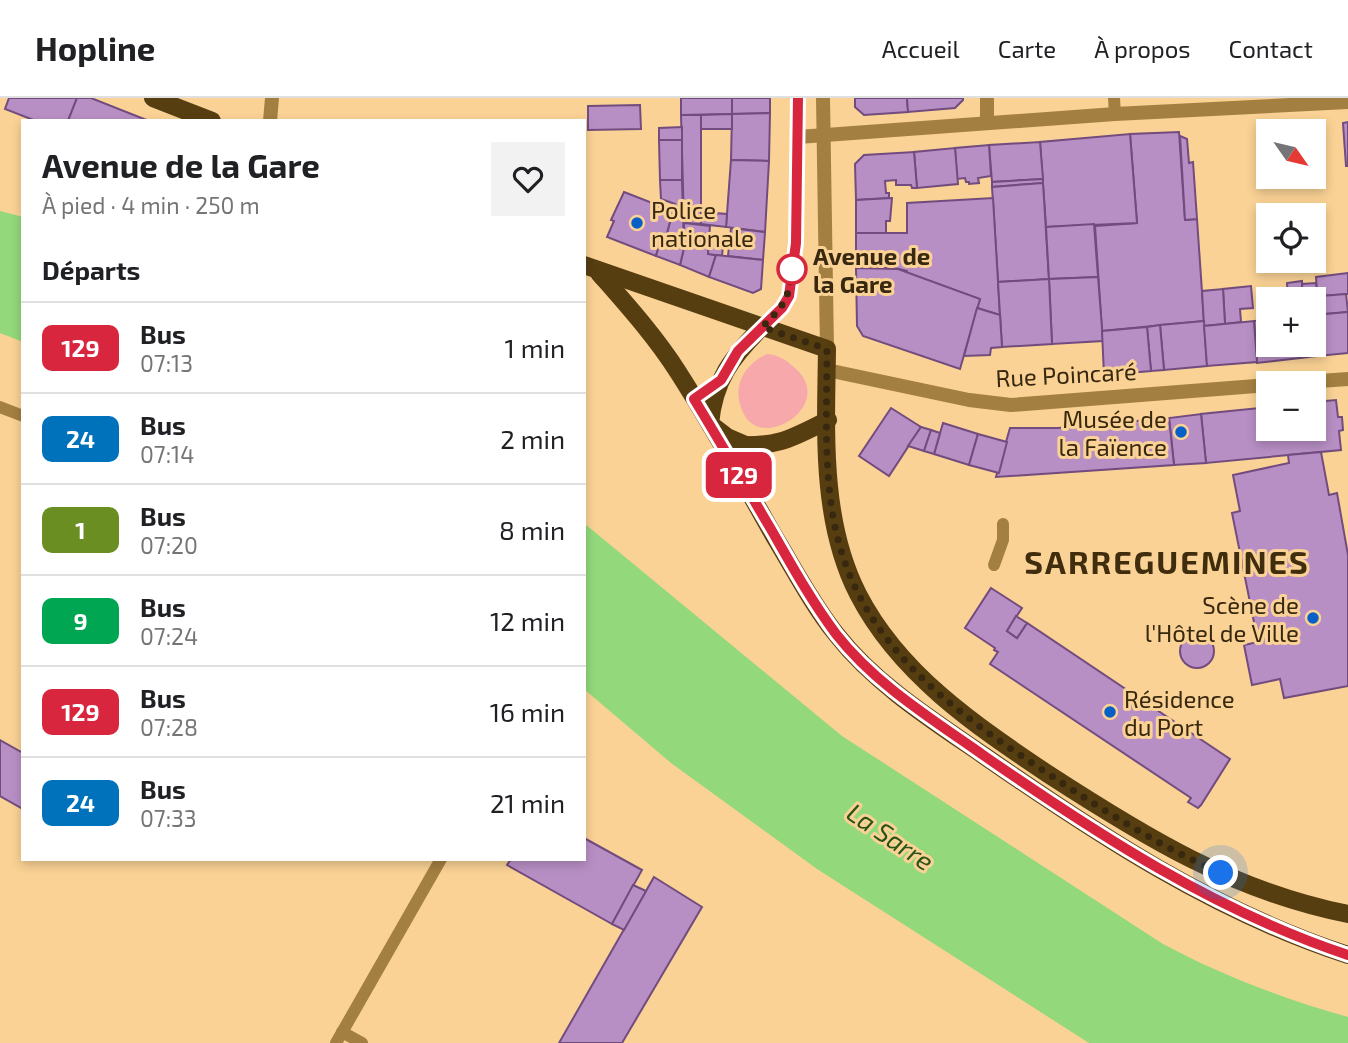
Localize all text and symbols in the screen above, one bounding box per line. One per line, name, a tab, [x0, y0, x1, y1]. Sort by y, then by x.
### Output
text: Hopline	[35, 28, 155, 68]
text: Accueil	[882, 34, 960, 63]
text: Carte	[998, 34, 1056, 63]
text: À propos	[1094, 34, 1191, 63]
text: Contact	[1229, 34, 1313, 63]
north arrow	[1256, 119, 1326, 189]
map controls	[1256, 119, 1326, 441]
button: heart	[491, 142, 565, 216]
text: Avenue de la Gare	[42, 145, 320, 185]
text: À pied · 4 min · 250 m	[42, 191, 260, 219]
place label: Police nationale	[651, 195, 754, 252]
button: locate	[1256, 203, 1326, 273]
marker: Police nationale	[629, 215, 645, 231]
place label: Avenue de la Gare	[813, 241, 930, 298]
text: Départs	[42, 254, 140, 285]
marker: Avenue de la Gare	[777, 254, 807, 284]
button: +	[1256, 287, 1326, 357]
text: Bus	[140, 318, 186, 349]
text: 1 min	[505, 332, 565, 363]
text: 129	[61, 333, 100, 362]
text: 07:13	[140, 349, 193, 377]
street label: Rue Poincaré	[995, 356, 1137, 392]
button: −	[1256, 371, 1326, 441]
place label: Musée de la Faïence	[1059, 404, 1167, 461]
text: Bus	[140, 409, 186, 440]
text: 2 min	[500, 423, 565, 454]
text: 24	[66, 424, 95, 453]
marker: Musée de la Faïence	[1173, 424, 1189, 440]
text: 07:14	[140, 440, 194, 468]
line badge: 129	[699, 452, 779, 498]
text: 129	[720, 460, 758, 489]
text: Bus	[140, 500, 186, 531]
text: 8 min	[499, 514, 565, 545]
text: 1	[75, 515, 86, 544]
text: 07:20	[140, 531, 198, 559]
district label: SARREGUEMINES	[1024, 542, 1310, 580]
place label: Scène de l'Hôtel de Ville	[1145, 590, 1299, 647]
text: Bus	[140, 591, 186, 622]
text: 12 min	[490, 605, 565, 636]
text: 9	[73, 606, 88, 635]
marker: Scène de l'Hôtel de Ville	[1305, 610, 1321, 626]
text: 07:24	[140, 622, 198, 650]
text: Bus	[140, 682, 186, 713]
place label: Résidence du Port	[1124, 684, 1235, 741]
text: 16 min	[490, 696, 565, 727]
text: 129	[61, 697, 100, 726]
marker: Résidence du Port	[1102, 704, 1118, 720]
text: 07:28	[140, 713, 198, 741]
text: Bus	[140, 773, 186, 804]
text: 21 min	[490, 787, 565, 818]
text: 24	[66, 788, 95, 817]
water label: La Sarre	[842, 796, 940, 876]
text: 07:33	[140, 804, 197, 832]
your location	[1203, 855, 1238, 890]

